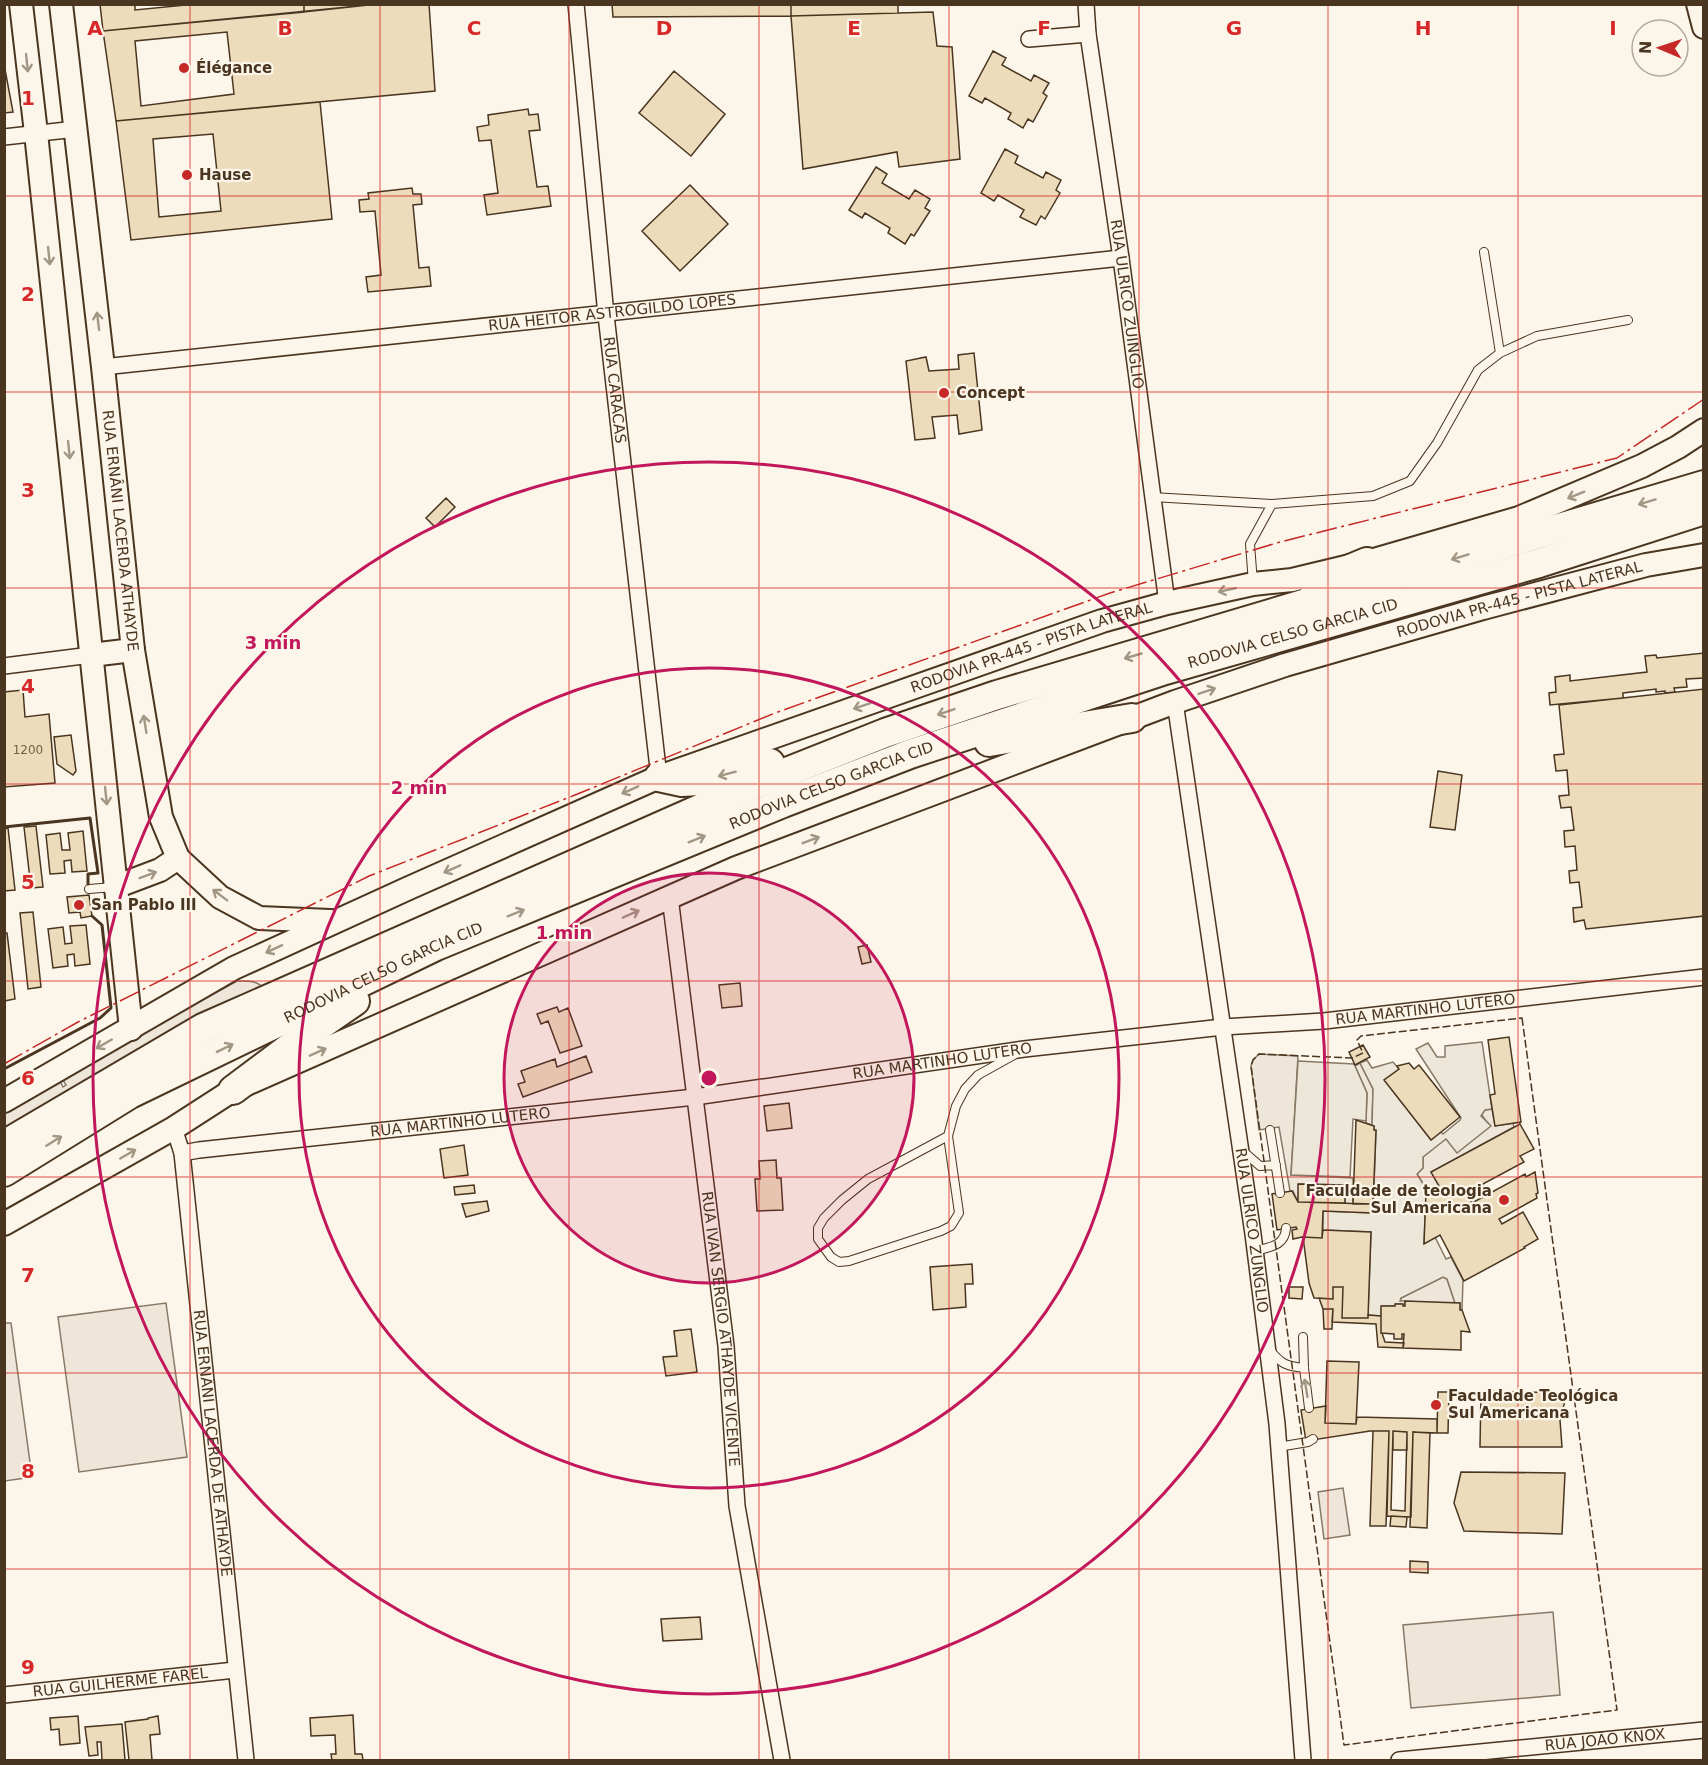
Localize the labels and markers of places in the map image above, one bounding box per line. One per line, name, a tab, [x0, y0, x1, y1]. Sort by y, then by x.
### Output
place label: Élégance	[196, 58, 272, 77]
marker: Élégance	[177, 61, 191, 75]
place label: Hause	[199, 166, 251, 184]
marker: Hause	[180, 168, 194, 182]
place label: Concept	[956, 384, 1025, 402]
marker: Concept	[937, 386, 951, 400]
place label: San Pablo III	[91, 896, 197, 914]
marker: San Pablo III	[72, 898, 86, 912]
centre of rings	[699, 1068, 719, 1088]
place label: Faculdade de teologia Sul Americana	[1306, 1182, 1492, 1217]
marker: Faculdade de teologia Sul Americana	[1497, 1193, 1511, 1207]
place label: Faculdade Teológica Sul Americana	[1448, 1387, 1618, 1422]
marker: Faculdade Teológica Sul Americana	[1429, 1398, 1443, 1412]

